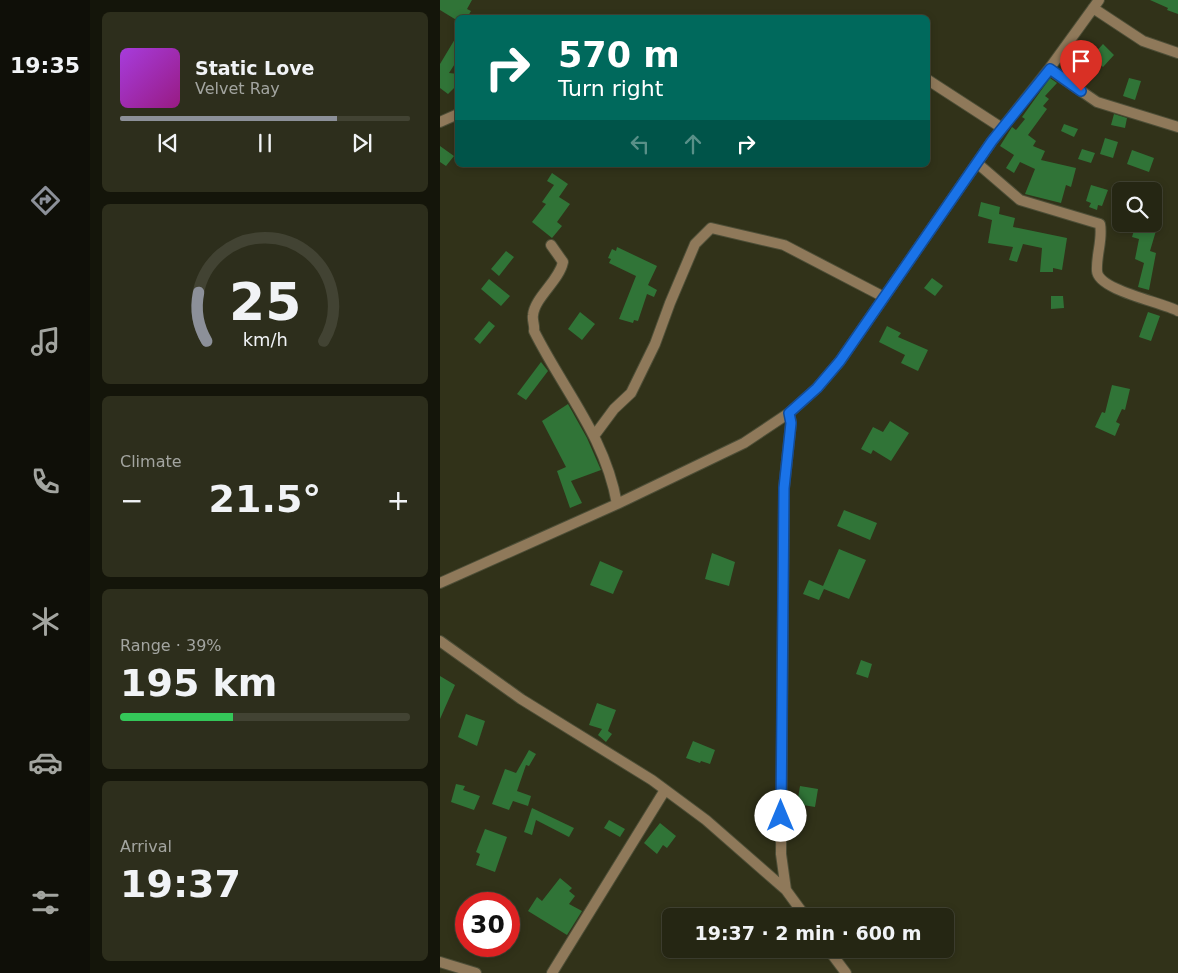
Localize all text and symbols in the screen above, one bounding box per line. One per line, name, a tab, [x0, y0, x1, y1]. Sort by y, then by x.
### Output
icon: right	[475, 35, 540, 100]
text: 570 m	[558, 35, 680, 75]
pin	[1060, 40, 1102, 91]
icon: arrive	[1067, 47, 1095, 75]
text: 19:35	[10, 53, 80, 78]
text: Static Love	[195, 57, 315, 79]
text: Turn right	[558, 76, 663, 101]
text: Velvet Ray	[195, 79, 280, 98]
icon: previous	[154, 129, 182, 157]
icon: pause	[251, 129, 279, 157]
icon: next	[348, 129, 376, 157]
icon: left	[626, 130, 654, 158]
icon: ahead	[679, 130, 707, 158]
icon: right	[732, 130, 760, 158]
map controls	[1112, 182, 1162, 232]
button: search	[1112, 182, 1162, 232]
icon: directions	[28, 183, 63, 218]
text: 25	[229, 272, 301, 332]
icon: music	[28, 324, 63, 359]
text: km/h	[242, 329, 288, 350]
text: Climate	[120, 452, 182, 471]
icon: phone	[28, 464, 63, 499]
text: 21.5°	[209, 477, 321, 521]
text: −	[120, 484, 143, 517]
text: +	[387, 484, 410, 517]
icon: climate	[28, 604, 63, 639]
text: Range · 39%	[120, 636, 222, 655]
text: 195 km	[120, 661, 277, 705]
icon: car	[28, 745, 63, 780]
position arrow	[754, 789, 806, 841]
text: Arrival	[120, 837, 172, 856]
text: 19:37	[120, 862, 241, 906]
icon: filters	[28, 885, 63, 920]
speed limit sign: 30	[455, 892, 520, 957]
text: 19:37 · 2 min · 600 m	[694, 922, 922, 944]

